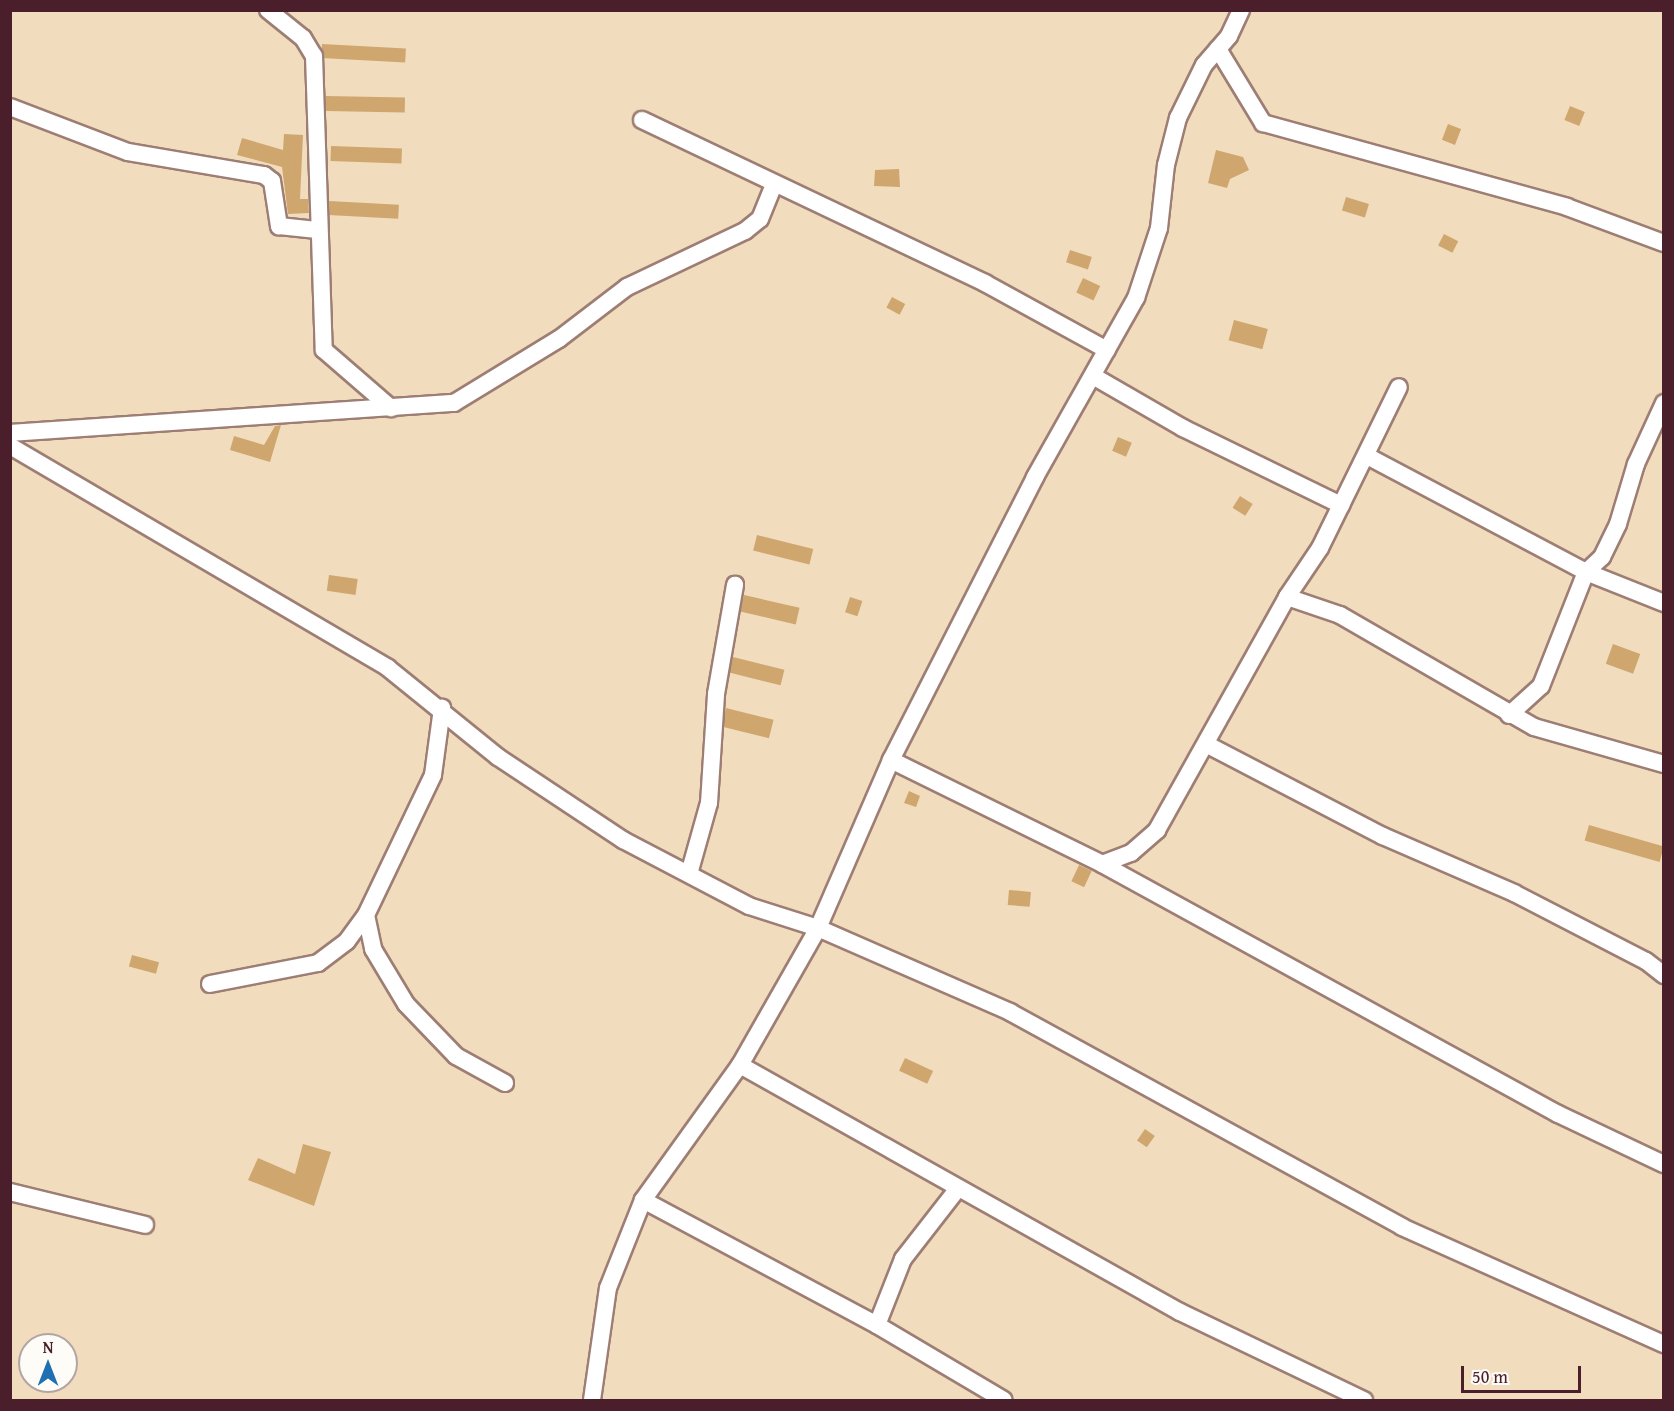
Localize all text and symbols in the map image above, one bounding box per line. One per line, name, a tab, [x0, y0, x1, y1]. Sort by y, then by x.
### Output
north arrow	[18, 1333, 78, 1393]
text: N	[43, 1335, 53, 1359]
scale bar	[1464, 1354, 1584, 1392]
text: 50 m	[1472, 1363, 1508, 1390]

